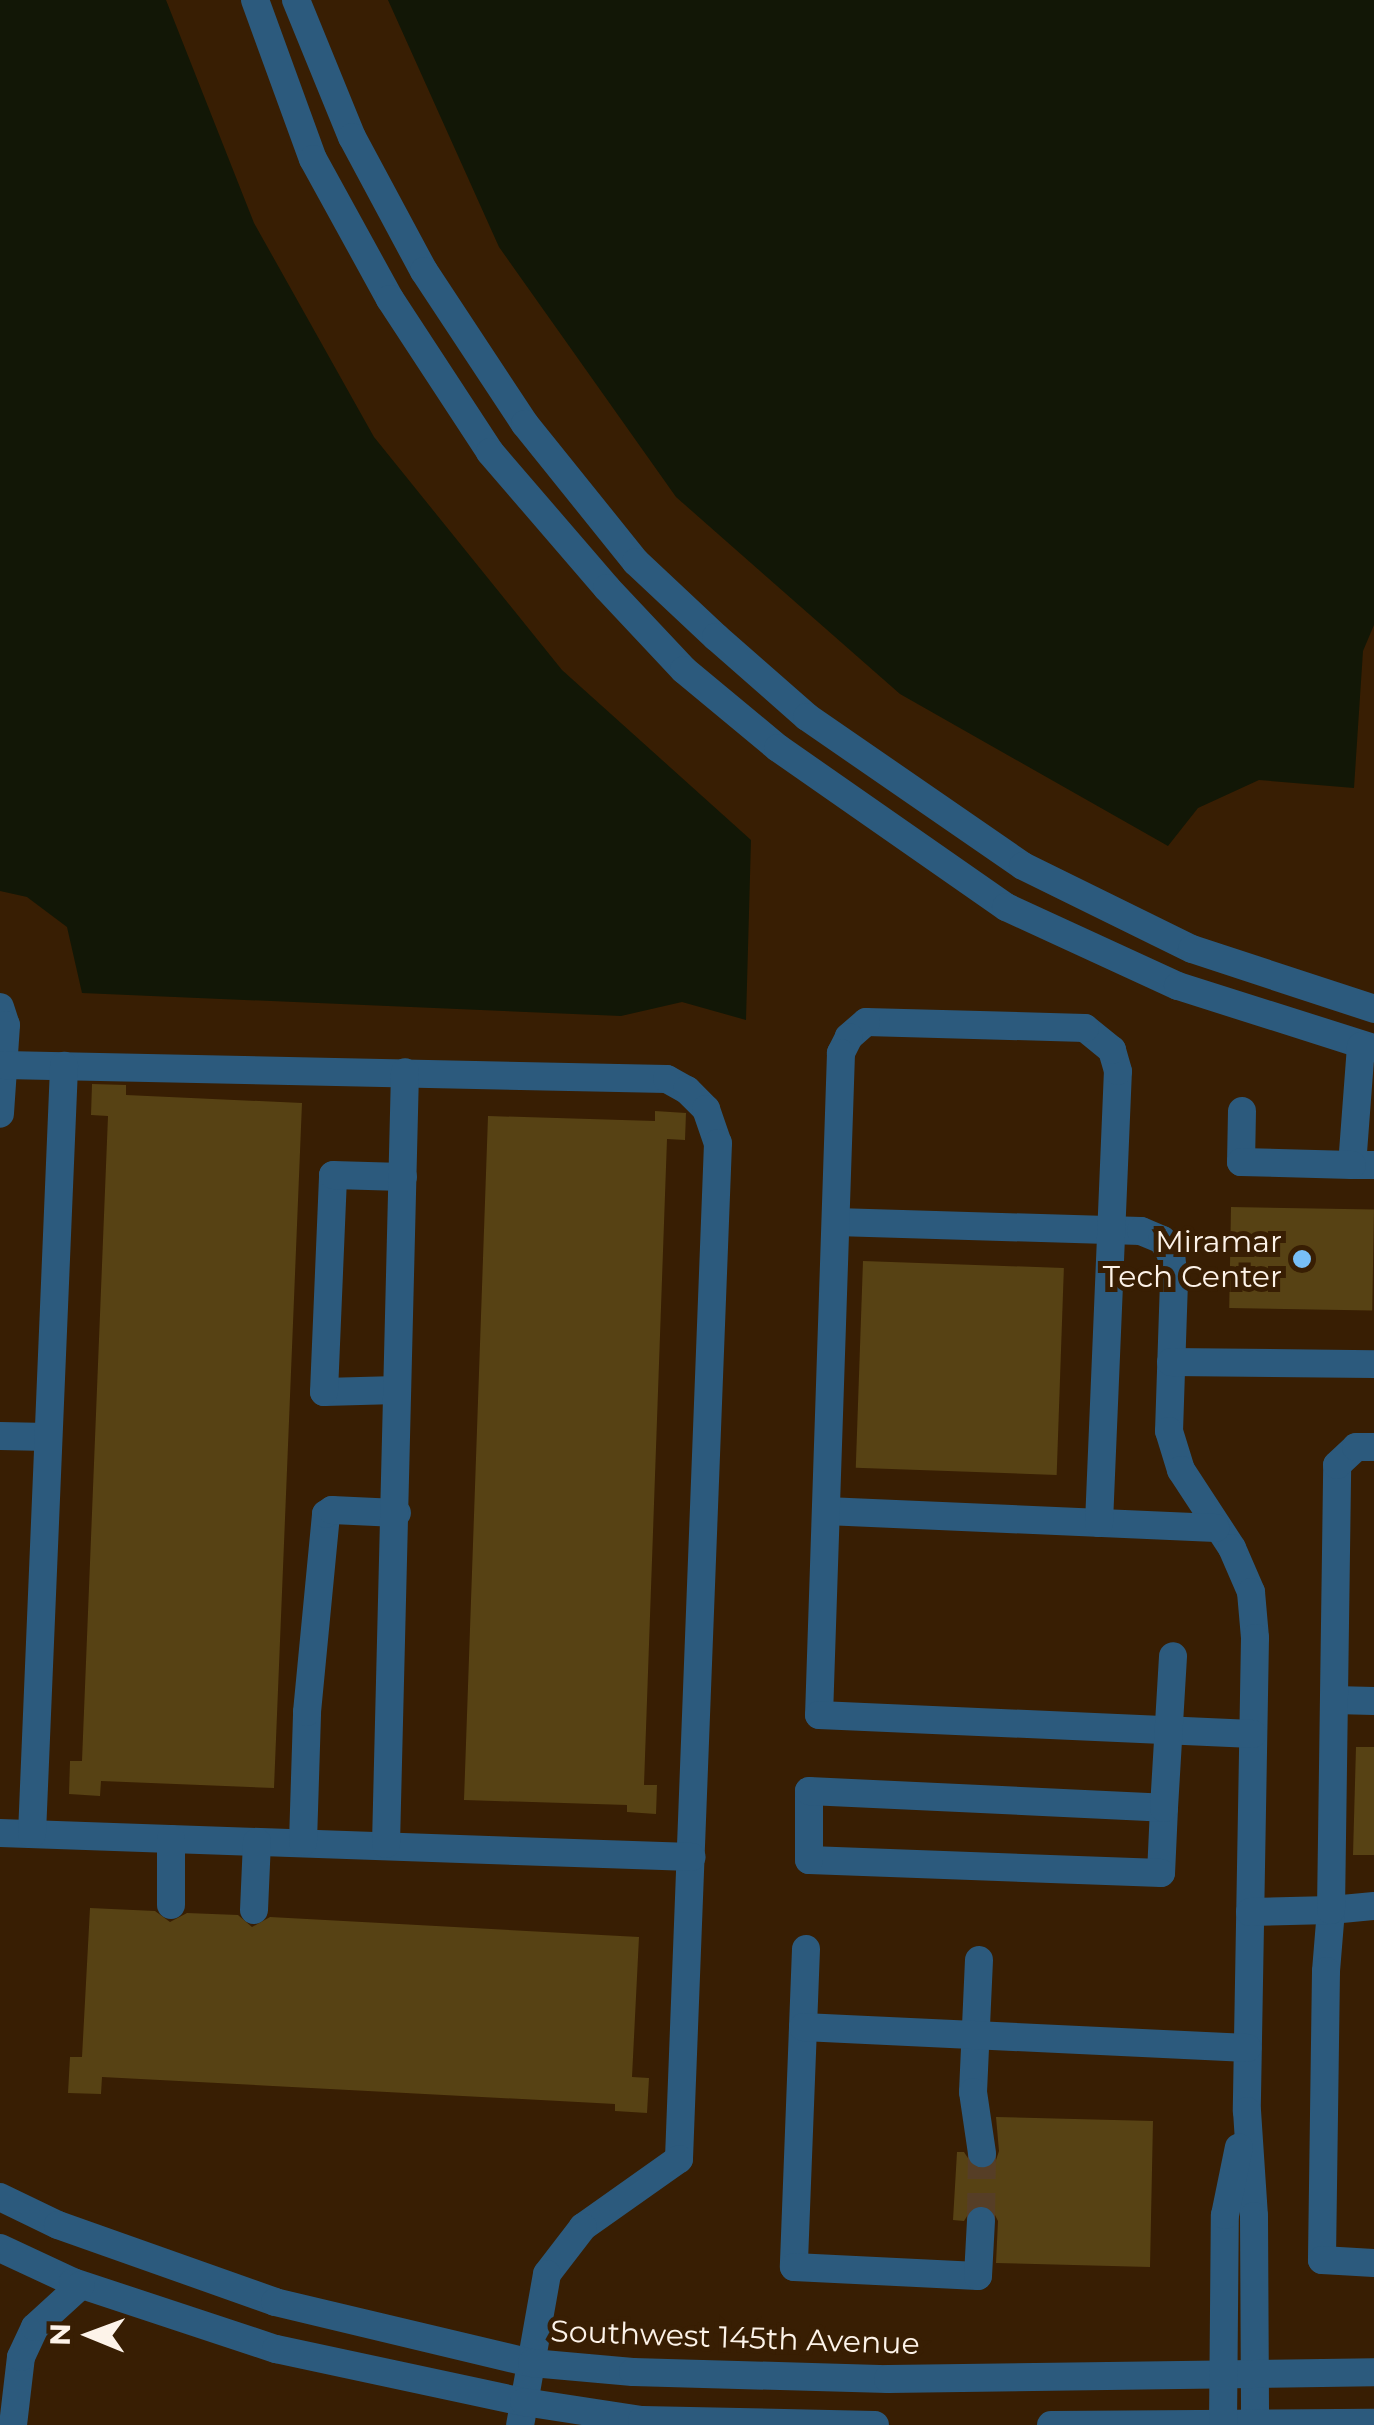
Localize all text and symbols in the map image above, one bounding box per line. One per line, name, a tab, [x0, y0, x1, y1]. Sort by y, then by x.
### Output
place label: Miramar Tech Center	[1103, 1224, 1282, 1294]
marker: Miramar Tech Center	[1291, 1248, 1313, 1270]
north arrow	[40, 2285, 140, 2385]
street label: Southwest 145th Avenue	[550, 2314, 920, 2362]
text: N	[43, 2323, 77, 2346]

